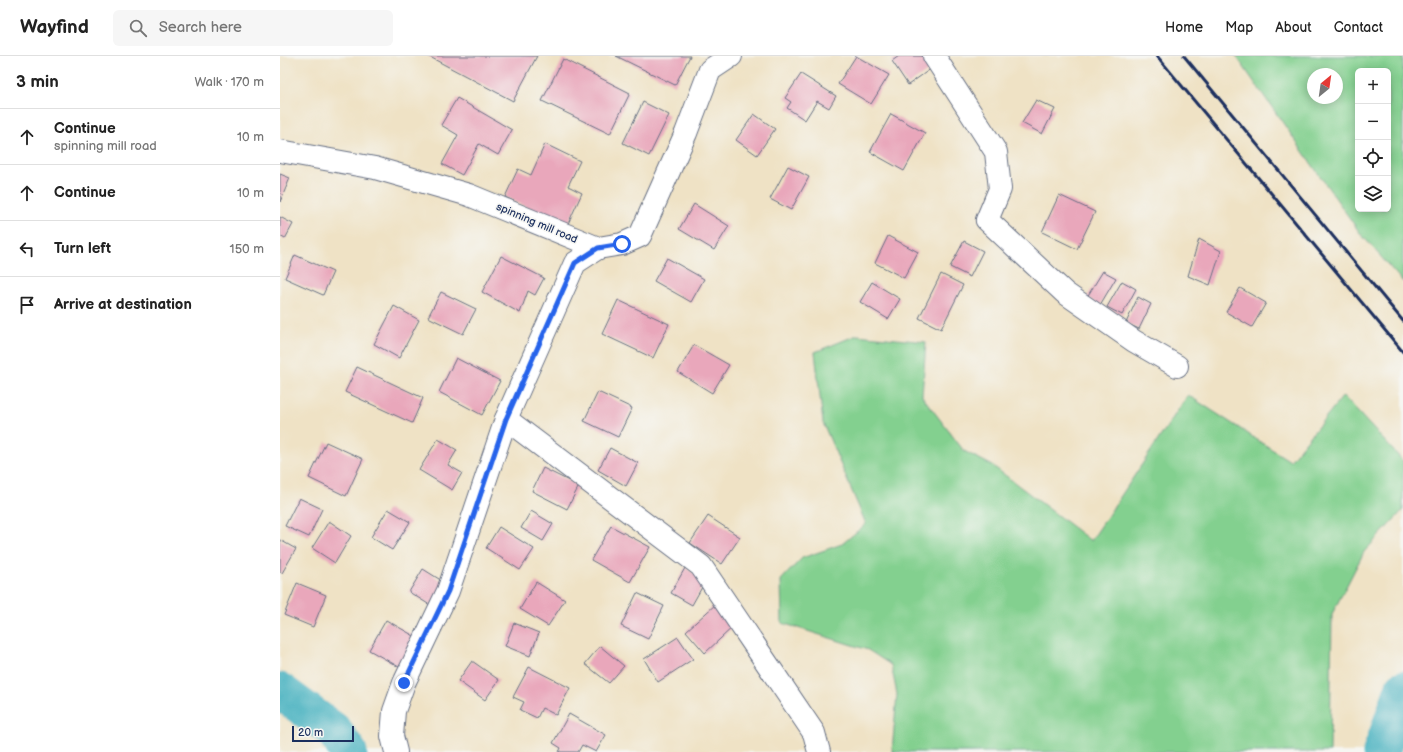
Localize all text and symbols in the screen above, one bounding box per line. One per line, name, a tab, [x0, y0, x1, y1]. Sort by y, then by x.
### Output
search box	[113, 10, 393, 46]
text: Wayfind	[20, 16, 89, 39]
icon: search	[127, 17, 149, 39]
text: Search here	[159, 18, 242, 37]
text: Home	[1165, 19, 1203, 36]
text: Map	[1225, 19, 1253, 36]
text: About	[1275, 19, 1312, 36]
text: Contact	[1334, 19, 1383, 36]
north arrow	[1307, 68, 1343, 104]
map controls	[1355, 68, 1391, 212]
button: +	[1355, 68, 1391, 104]
text: 3 min	[16, 72, 59, 92]
text: Walk · 170 m	[194, 74, 264, 90]
button: −	[1355, 104, 1391, 140]
text: Continue	[54, 119, 116, 138]
icon: ahead	[16, 126, 38, 148]
text: 10 m	[237, 129, 264, 145]
text: spinning mill road	[54, 138, 157, 154]
button: locate	[1355, 140, 1391, 176]
button: layers	[1355, 176, 1391, 212]
icon: ahead	[16, 182, 38, 204]
text: Continue	[54, 183, 116, 202]
text: 10 m	[237, 185, 264, 201]
street label: spinning mill road	[494, 200, 580, 246]
route start	[613, 235, 631, 253]
icon: left	[16, 238, 38, 260]
text: Turn left	[54, 239, 111, 258]
text: 150 m	[230, 241, 264, 257]
icon: arrive	[16, 294, 38, 316]
text: Arrive at destination	[54, 295, 192, 314]
route end	[395, 674, 413, 692]
scale bar	[292, 724, 354, 743]
text: 20 m	[298, 726, 323, 739]

